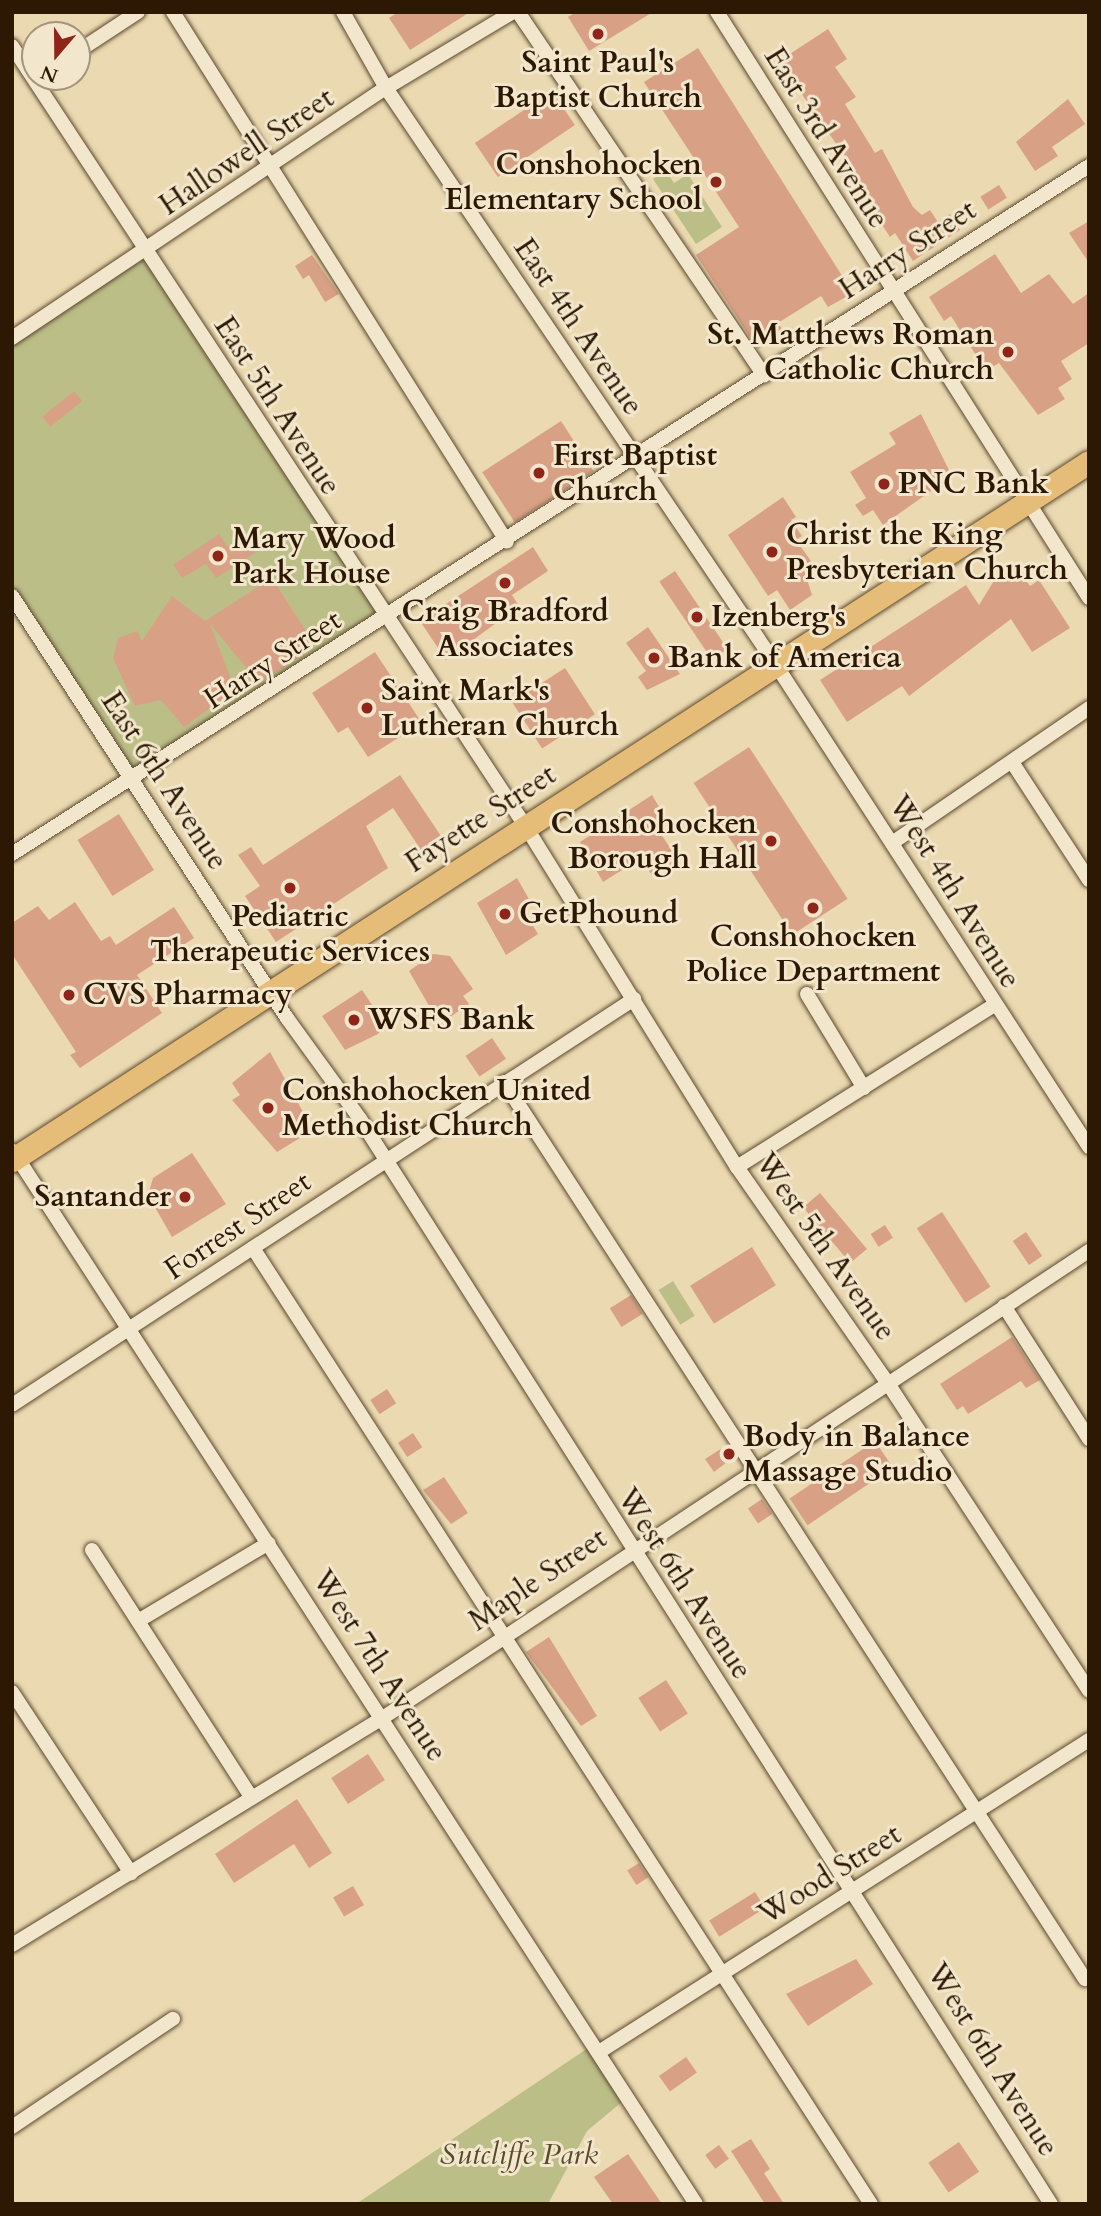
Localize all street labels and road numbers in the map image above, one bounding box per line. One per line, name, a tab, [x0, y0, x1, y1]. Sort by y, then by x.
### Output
street label: East 3rd Avenue	[756, 41, 896, 235]
street label: Hallowell Street	[153, 80, 341, 224]
street label: Harry Street	[833, 192, 983, 308]
street label: East 4th Avenue	[506, 232, 650, 422]
street label: East 5th Avenue	[206, 310, 348, 502]
street label: Harry Street	[198, 602, 348, 718]
street label: East 6th Avenue	[93, 685, 235, 877]
street label: Fayette Street	[399, 757, 563, 881]
street label: West 4th Avenue	[880, 789, 1028, 995]
street label: West 5th Avenue	[747, 1146, 903, 1348]
street label: Forrest Street	[158, 1164, 318, 1288]
street label: West 6th Avenue	[609, 1482, 759, 1686]
street label: Maple Street	[462, 1521, 614, 1639]
street label: West 7th Avenue	[304, 1564, 454, 1768]
street label: Wood Street	[752, 1817, 908, 1933]
street label: West 6th Avenue	[918, 1957, 1066, 2163]

